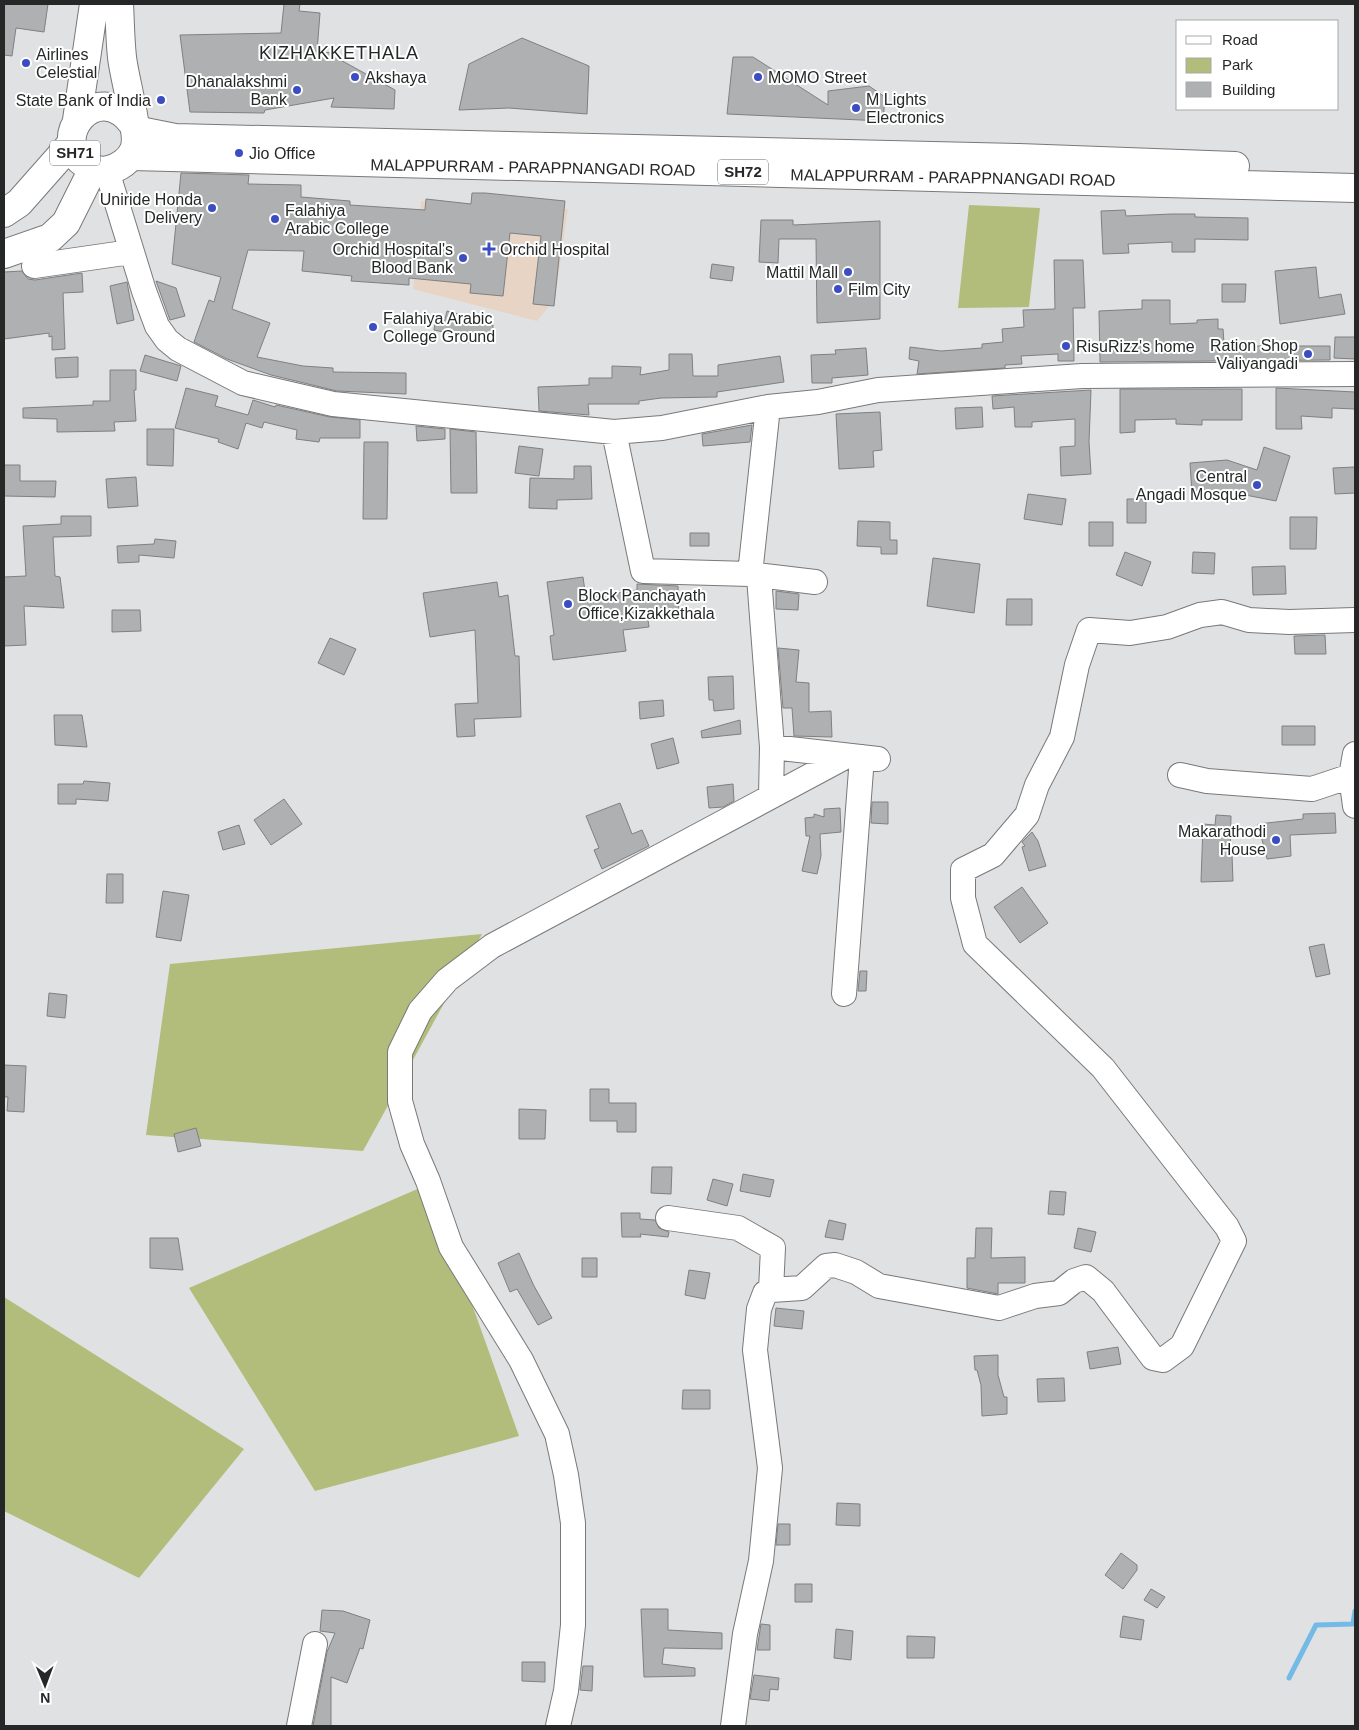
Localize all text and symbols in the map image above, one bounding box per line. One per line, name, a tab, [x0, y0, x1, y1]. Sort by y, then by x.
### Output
legend	[1176, 20, 1339, 110]
text: Road	[1222, 31, 1258, 48]
district label: KIZHAKKETHALA	[259, 43, 419, 63]
place label: Airlines Celestial	[36, 46, 97, 81]
text: Park	[1222, 56, 1253, 73]
marker: Airlines Celestial	[20, 57, 32, 69]
place label: Akshaya	[365, 69, 426, 86]
place label: MOMO Street	[768, 69, 867, 86]
marker: Akshaya	[349, 71, 361, 83]
marker: MOMO Street	[752, 71, 764, 83]
place label: Dhanalakshmi Bank	[186, 73, 288, 108]
text: Building	[1222, 81, 1275, 98]
marker: Dhanalakshmi Bank	[291, 84, 303, 96]
place label: M Lights Electronics	[866, 91, 944, 126]
place label: State Bank of India	[16, 92, 151, 109]
marker: State Bank of India	[155, 94, 167, 106]
marker: M Lights Electronics	[850, 102, 862, 114]
road number: SH71	[50, 140, 100, 166]
place label: Jio Office	[249, 145, 316, 162]
marker: Jio Office	[233, 147, 245, 159]
street label: MALAPPURRAM - PARAPPNANGADI ROAD	[370, 156, 696, 179]
road number: SH72	[718, 160, 768, 184]
street label: MALAPPURRAM - PARAPPNANGADI ROAD	[790, 166, 1116, 189]
place label: Uniride Honda Delivery	[100, 191, 202, 226]
marker: Uniride Honda Delivery	[206, 202, 218, 214]
place label: Falahiya Arabic College	[285, 202, 389, 237]
marker: Falahiya Arabic College	[269, 213, 281, 225]
place label: Orchid Hospital's Blood Bank	[333, 241, 454, 276]
place label: Orchid Hospital	[500, 241, 609, 258]
marker: Orchid Hospital	[482, 242, 496, 256]
marker: Orchid Hospital's Blood Bank	[457, 252, 469, 264]
place label: Mattil Mall	[766, 264, 838, 281]
marker: Mattil Mall	[842, 266, 854, 278]
place label: Film City	[848, 281, 910, 298]
marker: Film City	[832, 283, 844, 295]
place label: Falahiya Arabic College Ground	[383, 310, 495, 345]
marker: Falahiya Arabic College Ground	[367, 321, 379, 333]
place label: Ration Shop Valiyangadi	[1210, 337, 1298, 372]
place label: RisuRizz's home	[1076, 338, 1195, 355]
marker: RisuRizz's home	[1060, 340, 1072, 352]
marker: Ration Shop Valiyangadi	[1302, 348, 1314, 360]
place label: Central Angadi Mosque	[1136, 468, 1247, 503]
marker: Central Angadi Mosque	[1251, 479, 1263, 491]
place label: Block Panchayath Office,Kizakkethala	[578, 587, 715, 622]
marker: Block Panchayath Office,Kizakkethala	[562, 598, 574, 610]
place label: Makarathodi House	[1178, 823, 1266, 858]
marker: Makarathodi House	[1270, 834, 1282, 846]
north arrow	[20, 1660, 70, 1710]
text: N	[40, 1690, 50, 1706]

